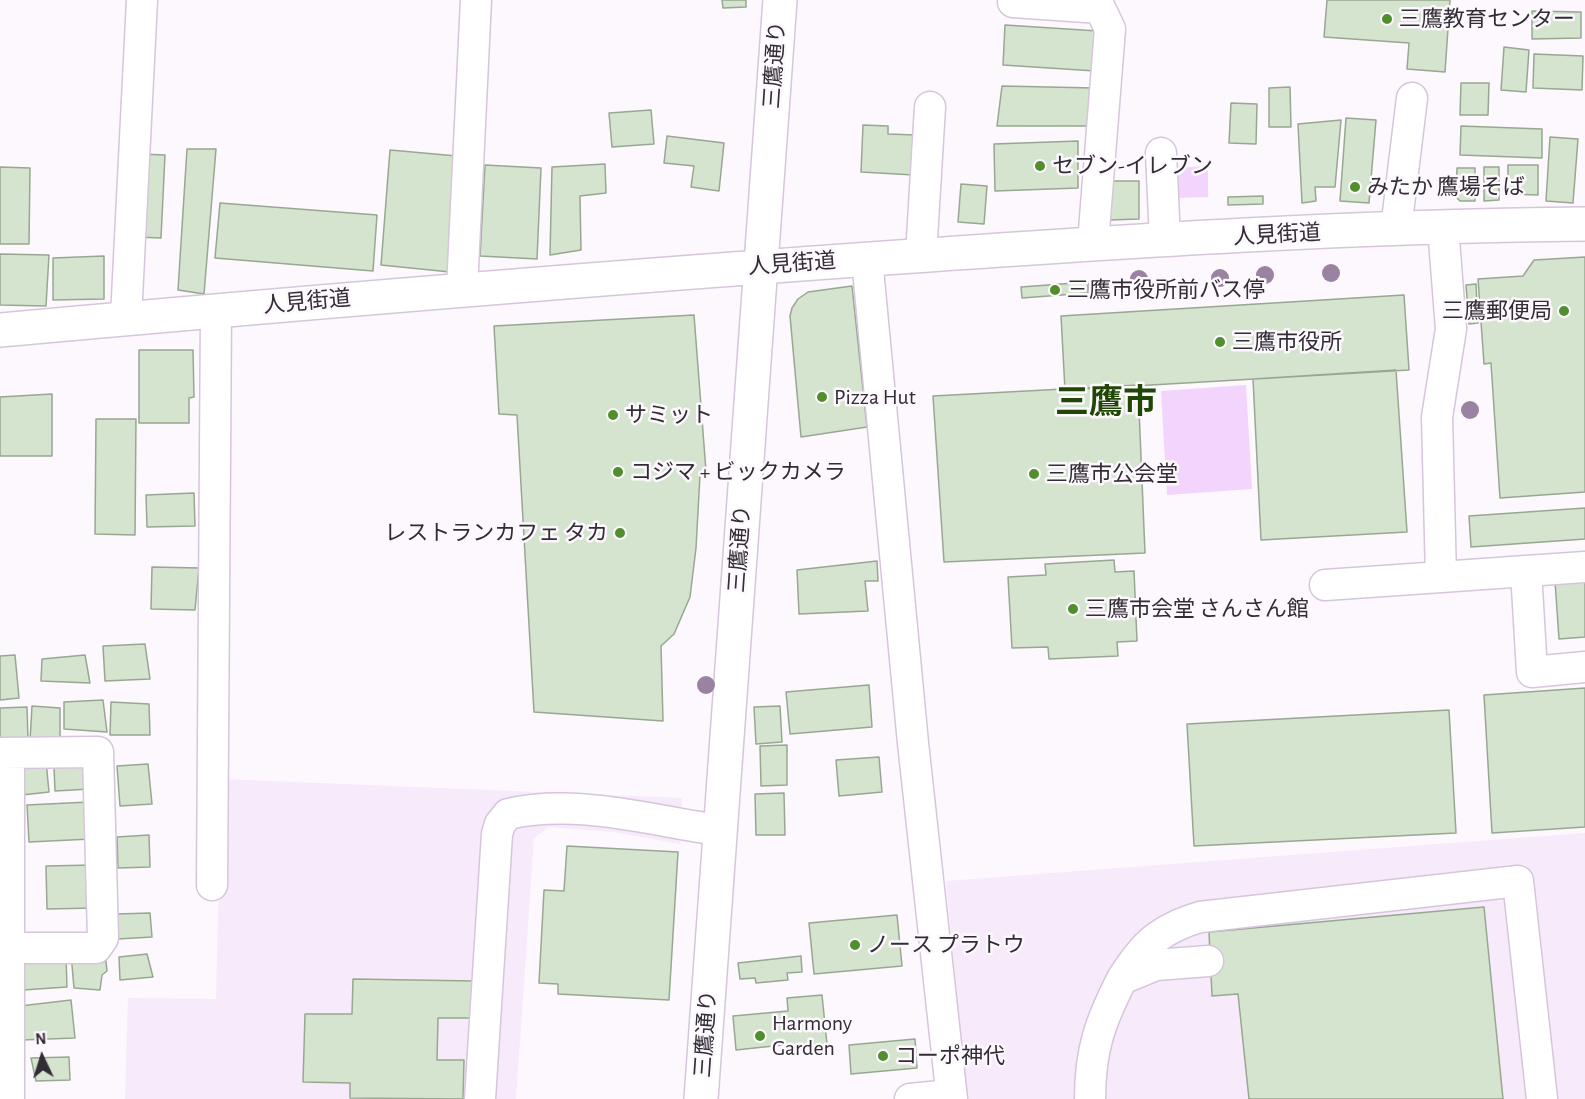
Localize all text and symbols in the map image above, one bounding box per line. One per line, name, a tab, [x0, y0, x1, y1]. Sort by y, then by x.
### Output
place label: 三鷹教育センター	[1399, 6, 1575, 32]
marker: 三鷹教育センター	[1380, 12, 1394, 26]
street label: 三鷹通り	[759, 20, 791, 110]
place label: セブン-イレブン	[1052, 153, 1213, 179]
marker: セブン-イレブン	[1033, 159, 1047, 173]
place label: みたか 鷹場そば	[1367, 174, 1525, 200]
marker: みたか 鷹場そば	[1348, 180, 1362, 194]
street label: 人見街道	[1232, 220, 1322, 250]
street label: 人見街道	[747, 248, 837, 280]
place label: 三鷹市役所前バス停	[1067, 277, 1265, 303]
marker: 三鷹市役所前バス停	[1048, 283, 1062, 297]
street label: 人見街道	[262, 285, 352, 319]
place label: 三鷹郵便局	[1442, 298, 1552, 324]
marker: 三鷹郵便局	[1557, 304, 1571, 318]
place label: 三鷹市役所	[1232, 329, 1342, 355]
marker: 三鷹市役所	[1213, 335, 1227, 349]
district label: 三鷹市	[1055, 383, 1157, 423]
place label: Pizza Hut	[834, 384, 916, 410]
marker: Pizza Hut	[815, 390, 829, 404]
place label: サミット	[625, 402, 713, 428]
marker: サミット	[606, 408, 620, 422]
place label: コジマ + ビックカメラ	[630, 459, 846, 485]
place label: 三鷹市公会堂	[1046, 461, 1178, 487]
marker: コジマ + ビックカメラ	[611, 465, 625, 479]
marker: 三鷹市公会堂	[1027, 467, 1041, 481]
street label: 三鷹通り	[724, 504, 756, 594]
place label: レストランカフェ タカ	[384, 520, 608, 546]
marker: レストランカフェ タカ	[613, 526, 627, 540]
place label: 三鷹市会堂 さんさん館	[1085, 596, 1309, 622]
marker: 三鷹市会堂 さんさん館	[1066, 602, 1080, 616]
place label: ノース プラトウ	[867, 932, 1025, 958]
marker: ノース プラトウ	[848, 938, 862, 952]
street label: 三鷹通り	[690, 989, 722, 1079]
place label: Harmony Garden	[772, 1010, 852, 1062]
north arrow	[12, 1027, 72, 1087]
marker: Harmony Garden	[753, 1029, 767, 1043]
text: N	[35, 1031, 47, 1047]
place label: コーポ神代	[895, 1043, 1005, 1069]
marker: コーポ神代	[876, 1049, 890, 1063]

